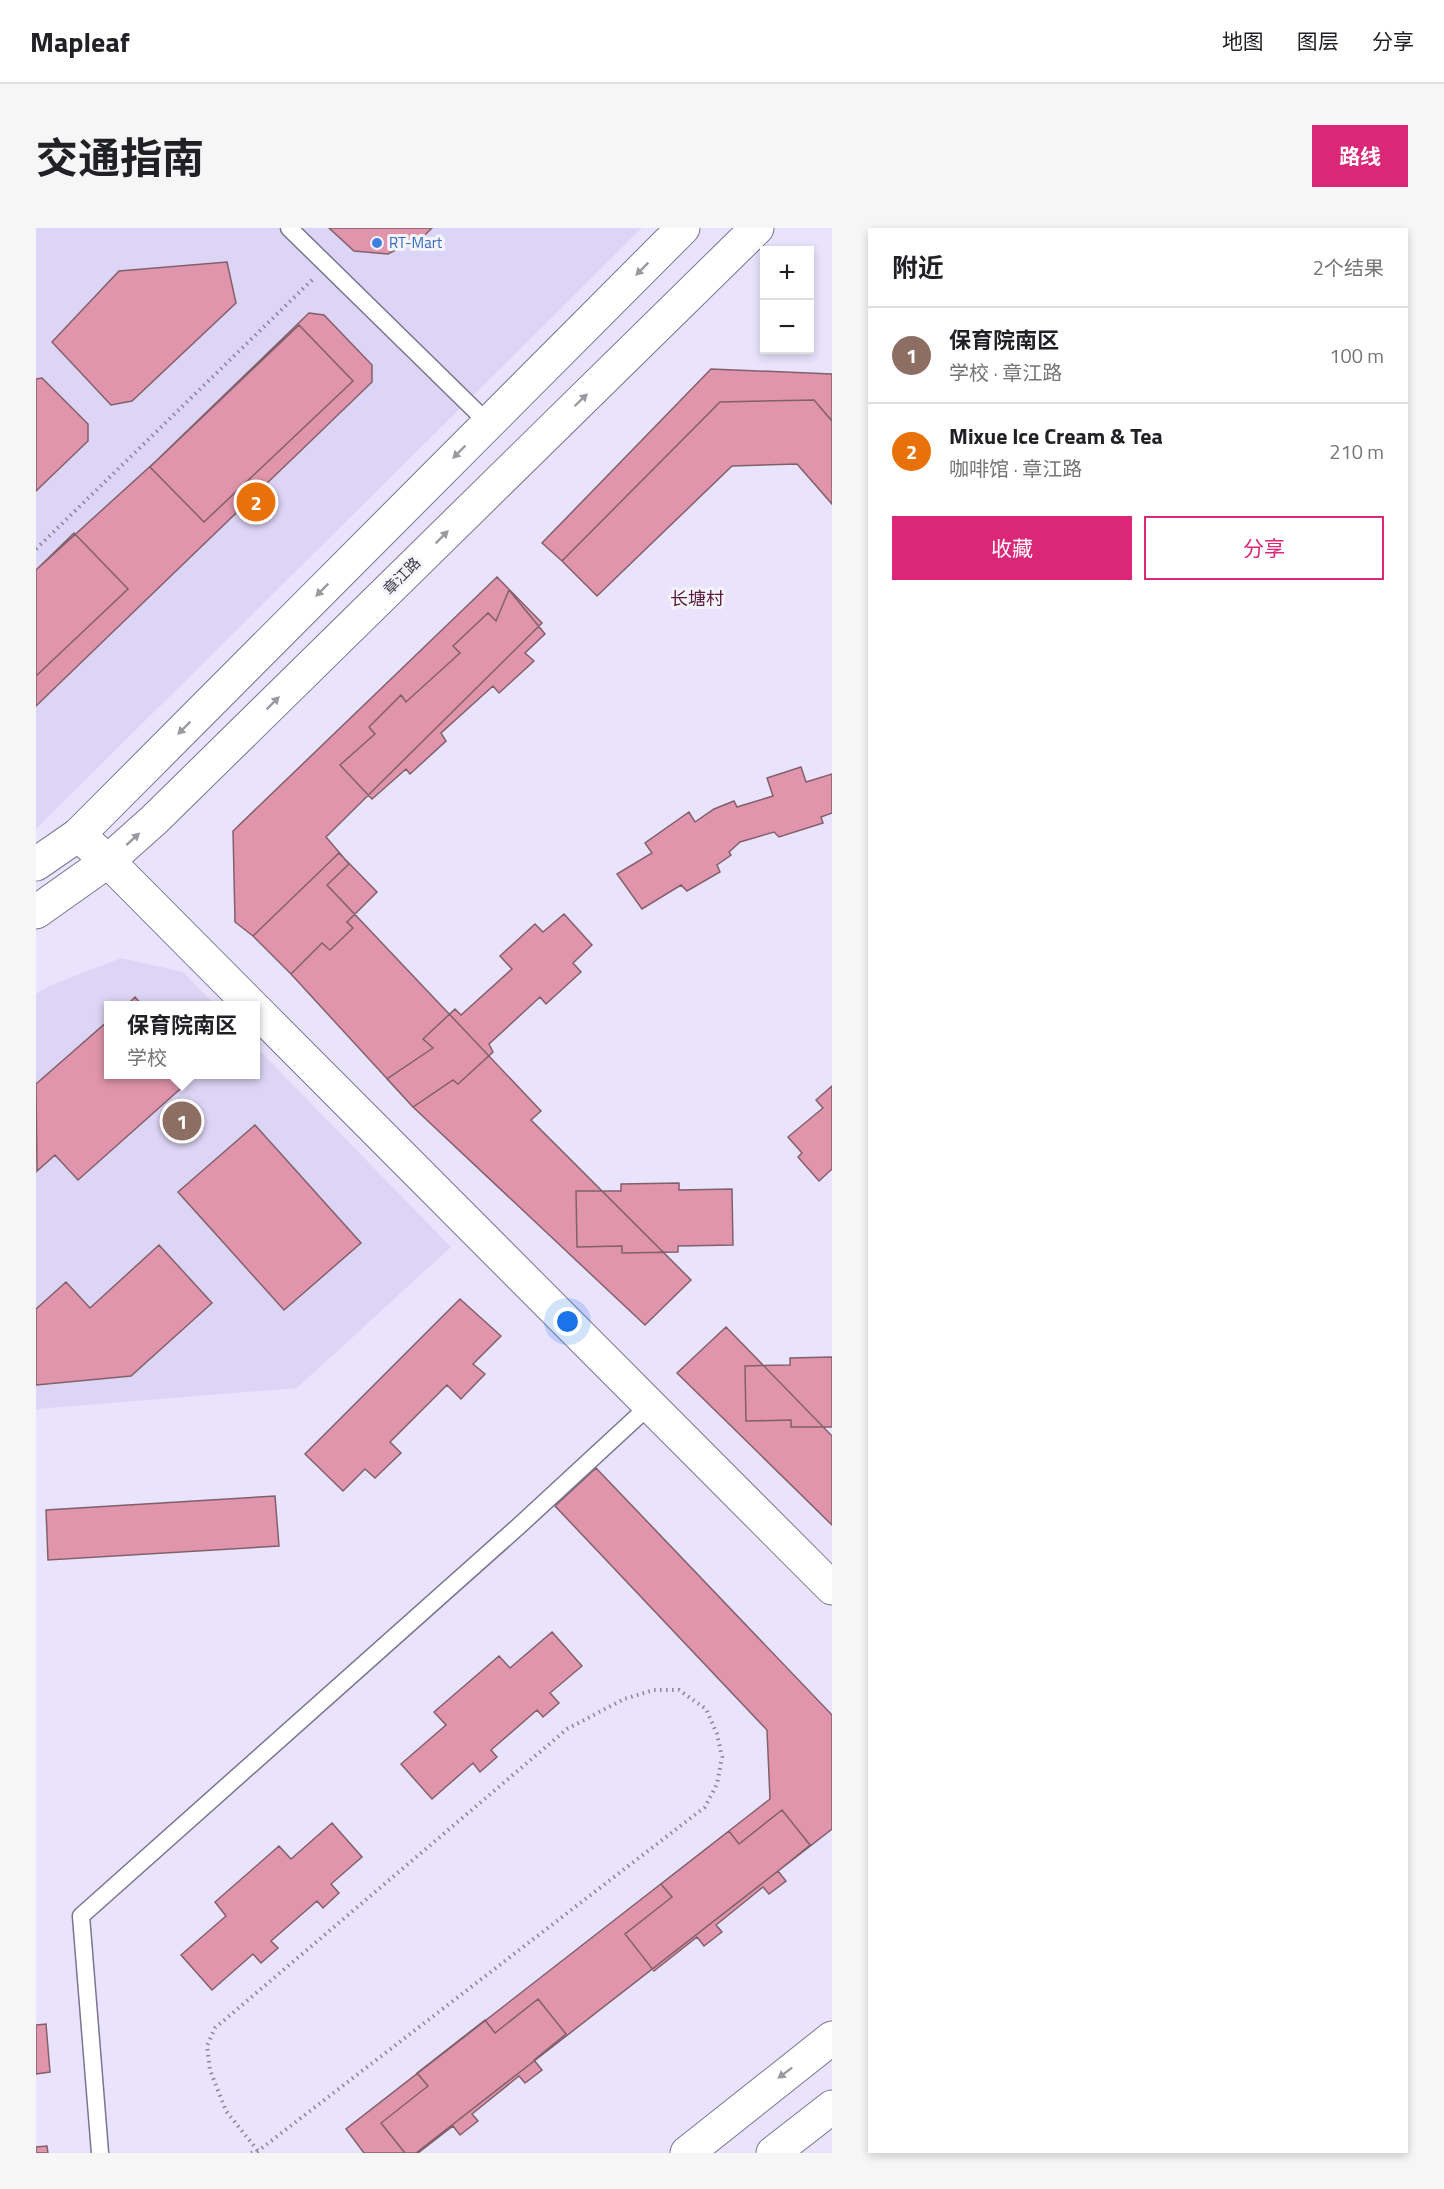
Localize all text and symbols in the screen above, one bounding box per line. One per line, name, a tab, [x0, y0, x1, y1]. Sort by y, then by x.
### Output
text: Mapleaf	[30, 20, 130, 63]
text: 地图	[1222, 25, 1264, 57]
text: 图层	[1297, 25, 1339, 57]
text: 分享	[1372, 25, 1414, 57]
text: 交通指南	[36, 125, 204, 189]
button: 路线	[1312, 125, 1408, 187]
place label: RT-Mart	[389, 231, 443, 254]
marker: RT-Mart	[370, 236, 384, 250]
map controls	[760, 246, 814, 354]
button: +	[760, 246, 814, 300]
text: 附近	[892, 248, 944, 287]
text: 2个结果	[1313, 252, 1384, 283]
one-way arrow	[635, 262, 649, 276]
button: −	[760, 300, 814, 354]
text: 保育院南区	[949, 323, 1059, 357]
text: 1	[906, 340, 917, 371]
text: 100 m	[1329, 340, 1384, 371]
text: 学校 · 章江路	[949, 357, 1062, 388]
one-way arrow	[573, 393, 588, 407]
text: Mixue Ice Cream & Tea	[949, 419, 1163, 453]
text: 2	[906, 436, 917, 467]
text: 210 m	[1329, 436, 1384, 467]
one-way arrow	[453, 444, 467, 458]
text: 咖啡馆 · 章江路	[949, 453, 1082, 484]
pin: 2	[236, 480, 276, 524]
button: 收藏	[892, 516, 1132, 580]
button: 分享	[1144, 516, 1384, 580]
one-way arrow	[434, 530, 448, 544]
street label: 章江路	[378, 552, 426, 600]
one-way arrow	[314, 583, 329, 597]
district label: 长塘村	[670, 585, 724, 612]
one-way arrow	[265, 696, 280, 710]
one-way arrow	[178, 721, 192, 735]
one-way arrow	[125, 833, 140, 846]
popup	[104, 1001, 260, 1079]
text: 保育院南区	[127, 1008, 237, 1042]
text: 学校	[127, 1042, 167, 1073]
pin: 1	[162, 1098, 202, 1144]
your location	[553, 1307, 582, 1336]
one-way arrow	[778, 2067, 793, 2079]

